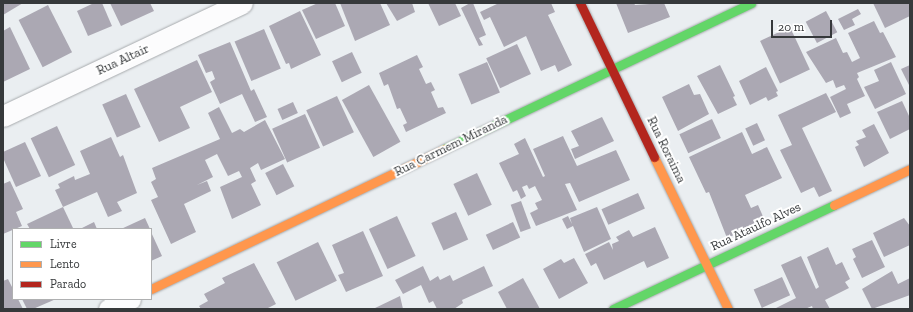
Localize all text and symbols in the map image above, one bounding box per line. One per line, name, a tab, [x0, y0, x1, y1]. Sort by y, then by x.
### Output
scale bar	[773, 12, 834, 38]
text: 20 m	[778, 20, 804, 34]
street label: Rua Altair	[94, 41, 152, 79]
street label: Rua Carmem Miranda	[392, 112, 510, 180]
street label: Rua Roraima	[643, 114, 689, 186]
street label: Rua Ataulfo Alves	[708, 199, 804, 255]
legend	[12, 228, 152, 300]
text: Livre	[50, 237, 77, 251]
text: Lento	[50, 257, 80, 271]
text: Parado	[50, 277, 86, 291]

